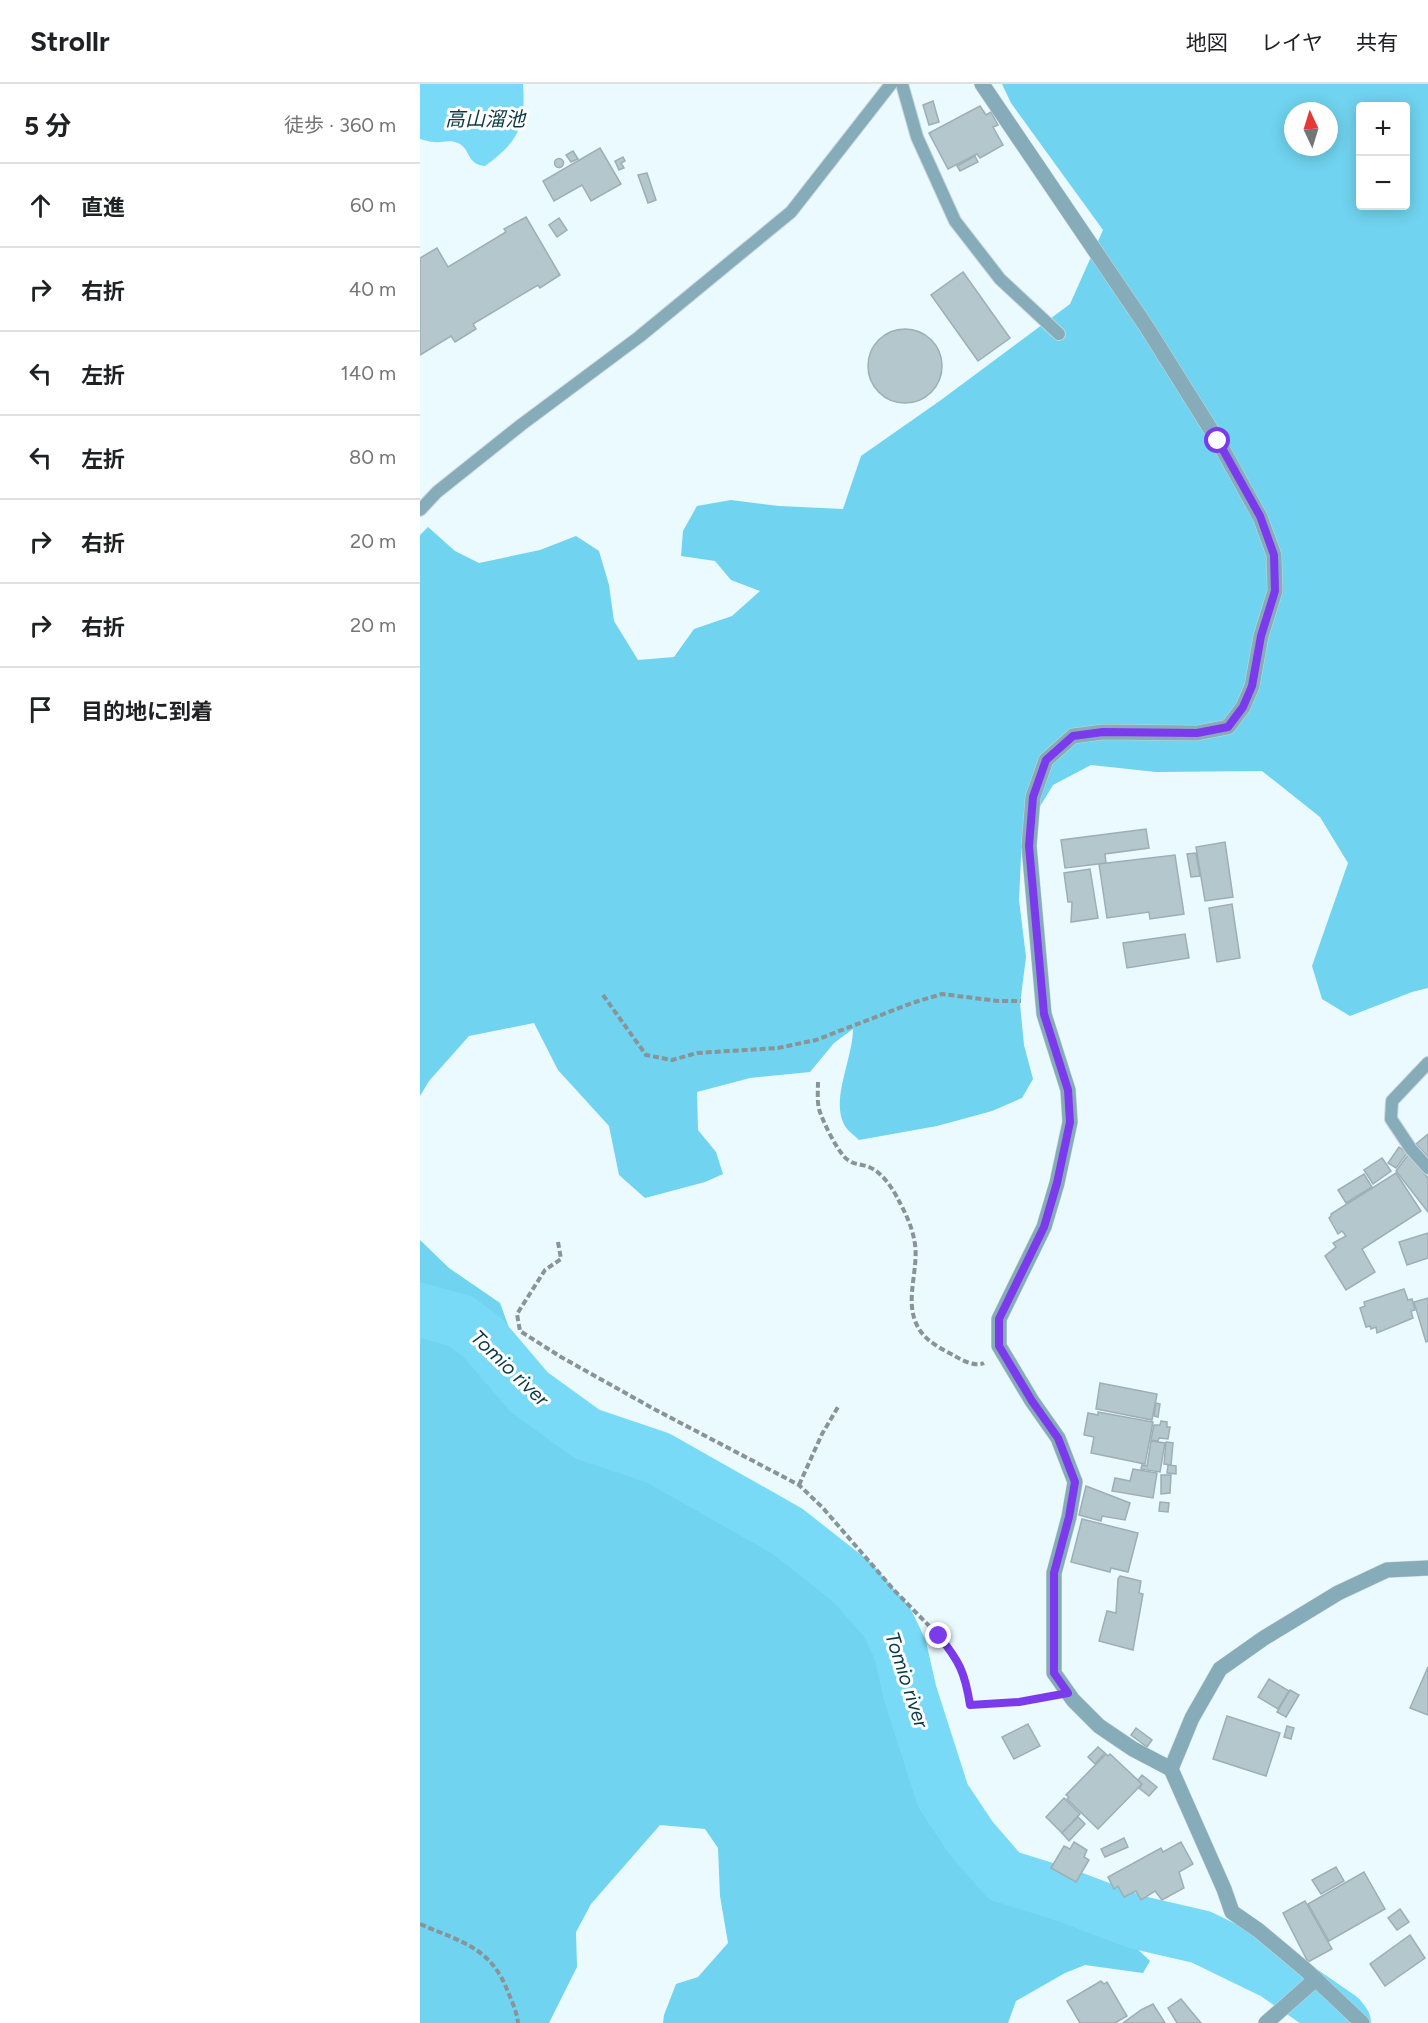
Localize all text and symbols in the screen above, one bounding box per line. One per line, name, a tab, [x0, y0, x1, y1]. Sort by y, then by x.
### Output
text: Strollr	[30, 24, 110, 58]
text: 地図	[1186, 30, 1228, 55]
text: レイヤ	[1261, 30, 1323, 55]
text: 共有	[1356, 30, 1398, 55]
north arrow	[1284, 102, 1338, 156]
map controls	[1356, 102, 1410, 210]
button: +	[1356, 102, 1410, 156]
water label: 高山溜池	[445, 107, 527, 131]
text: 5 分	[24, 110, 71, 142]
text: 徒歩 · 360 m	[284, 113, 396, 137]
button: −	[1356, 156, 1410, 210]
icon: ahead	[24, 189, 57, 222]
text: 60 m	[350, 193, 396, 217]
text: 直進	[81, 194, 125, 221]
icon: right	[24, 273, 57, 306]
text: 40 m	[349, 277, 396, 301]
text: 右折	[81, 278, 125, 305]
icon: left	[24, 357, 57, 390]
text: 140 m	[341, 361, 396, 385]
text: 左折	[81, 362, 125, 389]
route start	[1204, 427, 1230, 453]
icon: left	[24, 441, 57, 474]
text: 80 m	[349, 445, 396, 469]
text: 左折	[81, 446, 125, 473]
icon: right	[24, 525, 57, 558]
text: 20 m	[350, 529, 396, 553]
text: 右折	[81, 530, 125, 557]
icon: right	[24, 609, 57, 642]
text: 20 m	[350, 613, 396, 637]
text: 右折	[81, 614, 125, 641]
icon: arrive	[24, 693, 57, 726]
text: 目的地に到着	[81, 698, 213, 725]
water label: Tomio river	[466, 1325, 555, 1412]
route end	[925, 1622, 951, 1648]
water label: Tomio river	[880, 1629, 934, 1732]

